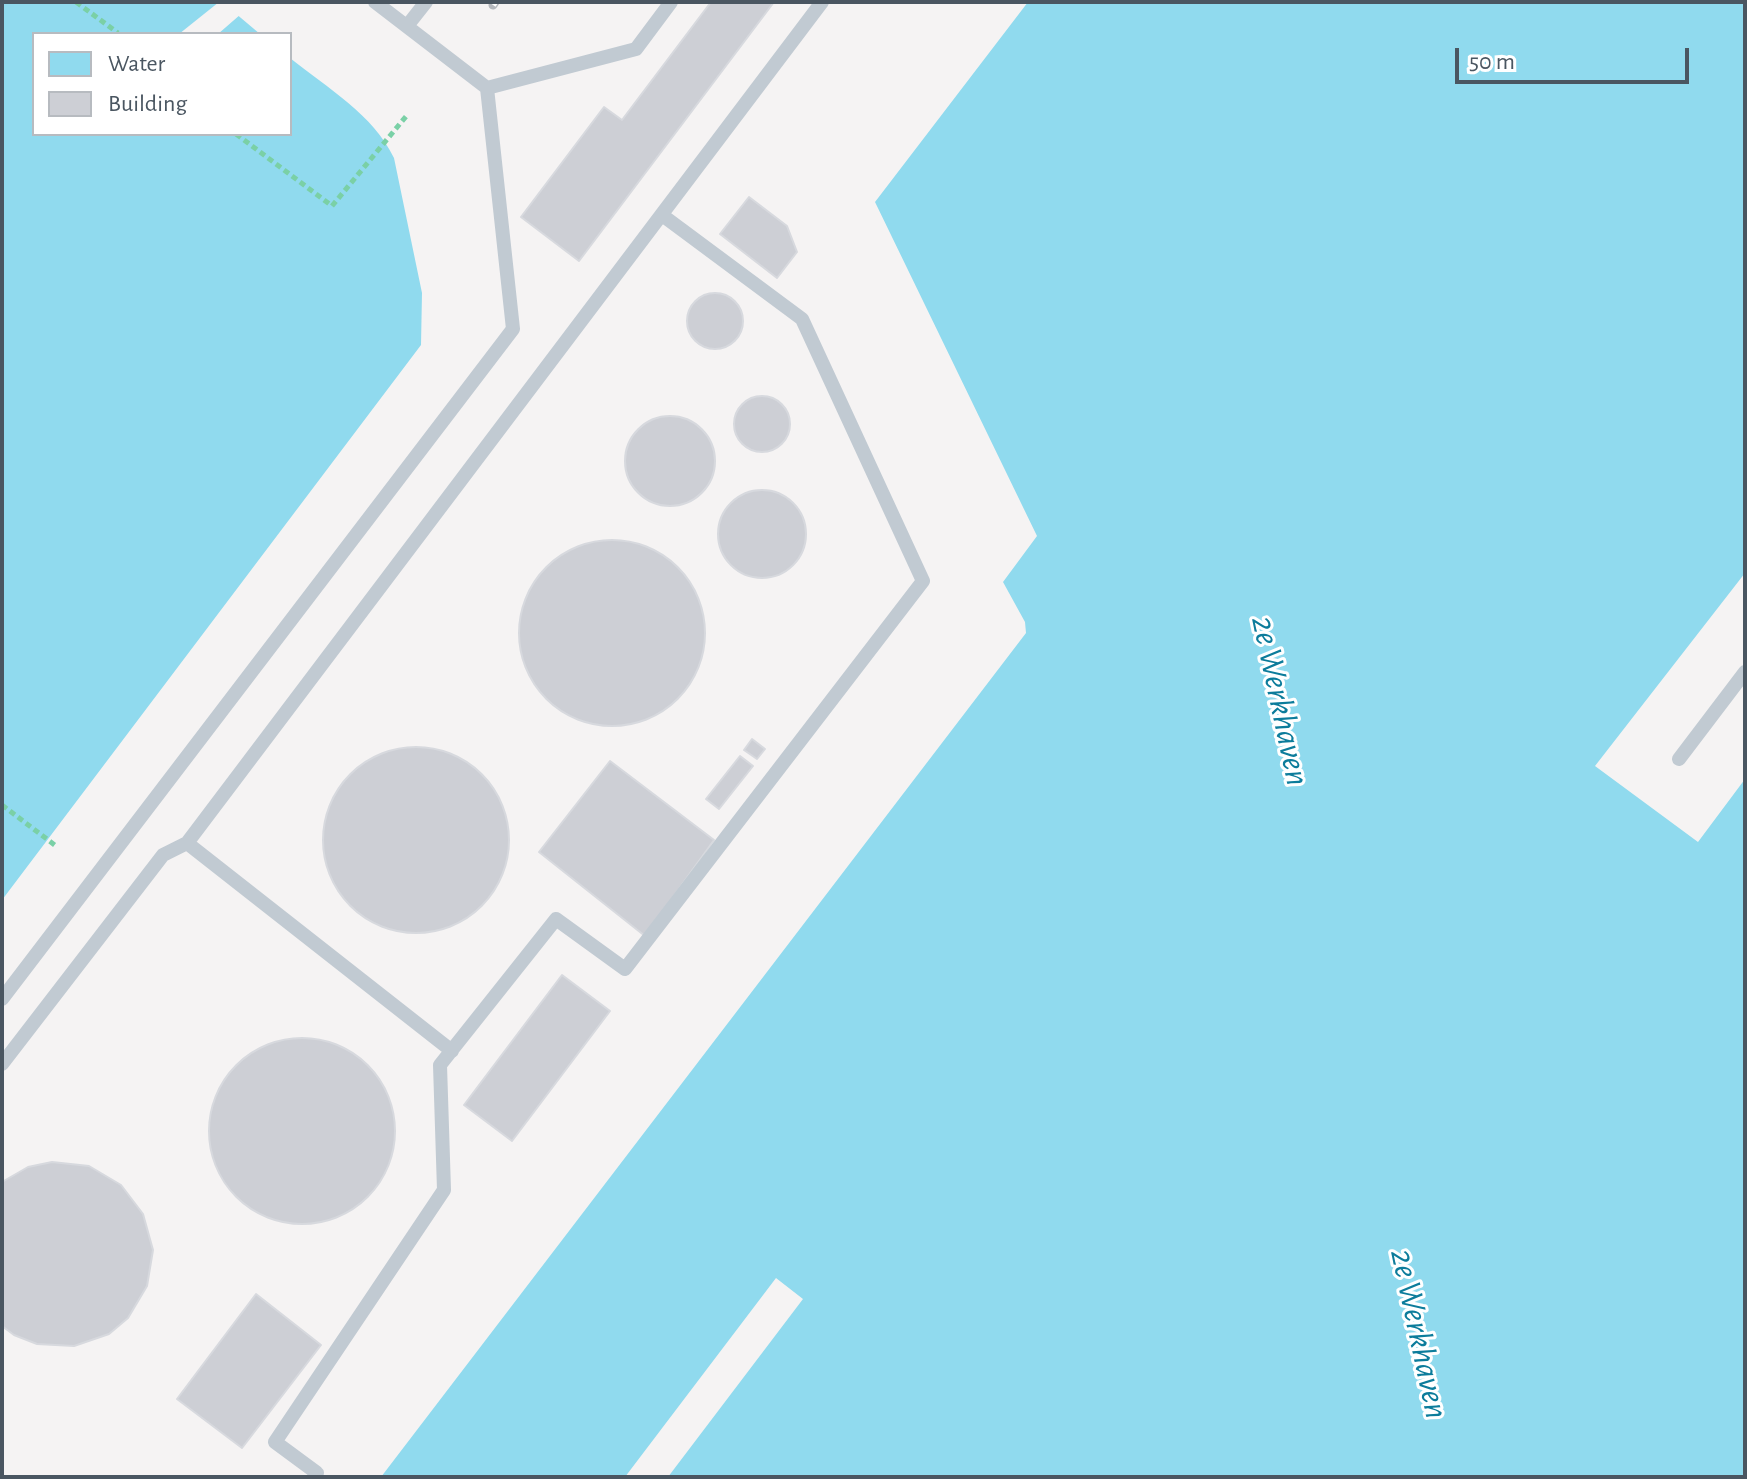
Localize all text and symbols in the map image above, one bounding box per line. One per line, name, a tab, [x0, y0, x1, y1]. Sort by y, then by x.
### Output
legend	[32, 32, 292, 136]
scale bar	[1459, 32, 1693, 82]
text: 50 m	[1469, 50, 1515, 74]
text: Water	[108, 52, 165, 76]
text: Building	[108, 92, 187, 116]
water label: 2e Werkhaven	[1242, 612, 1318, 790]
water label: 2e Werkhaven	[1381, 1245, 1457, 1423]

